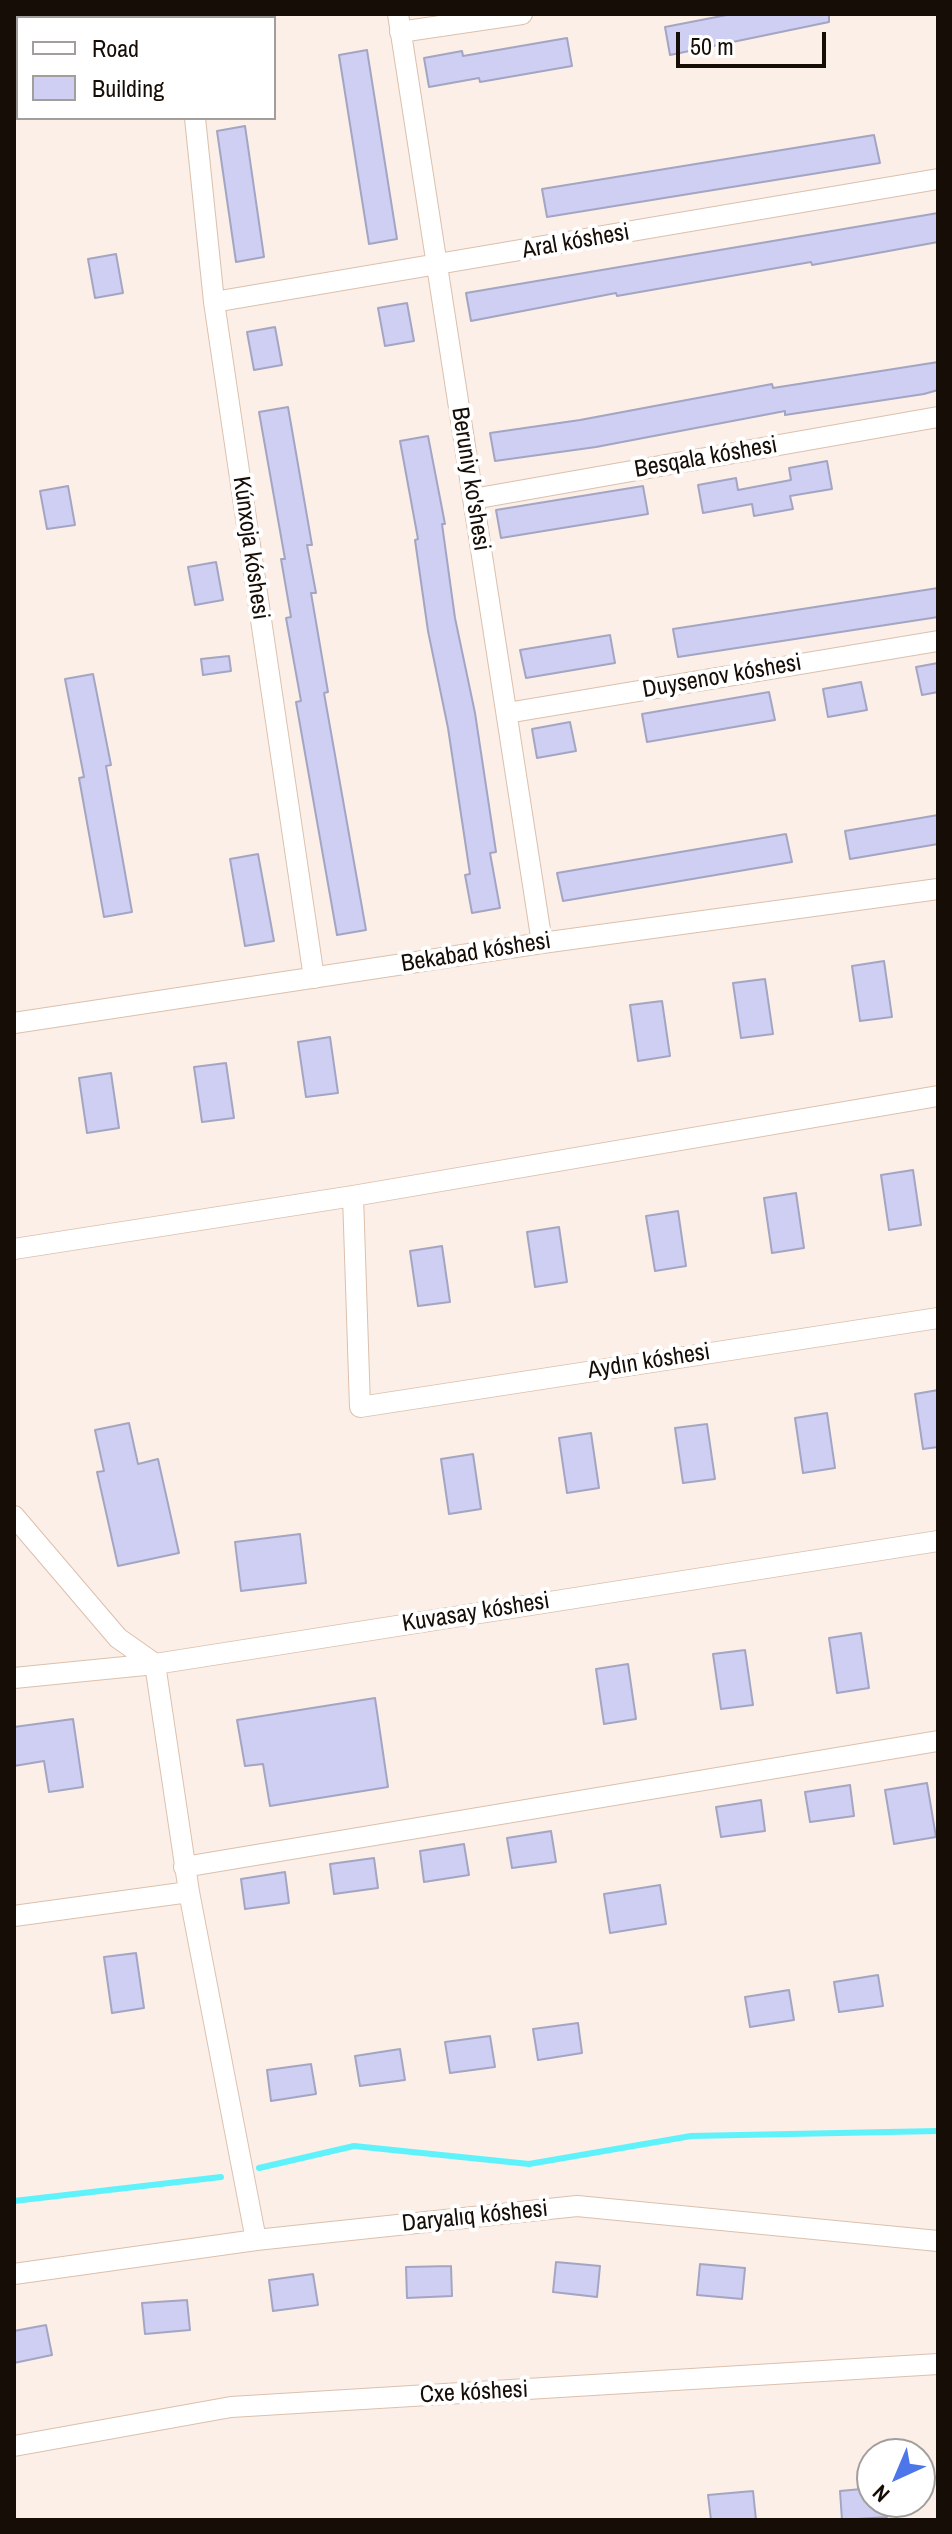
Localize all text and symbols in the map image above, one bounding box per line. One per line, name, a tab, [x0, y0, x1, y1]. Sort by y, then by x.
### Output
legend	[16, 16, 276, 120]
scale bar	[680, 16, 830, 66]
text: 50 m	[690, 30, 734, 62]
text: Road	[92, 32, 139, 64]
text: Building	[92, 72, 164, 104]
street label: Aral kóshesi	[520, 218, 632, 266]
street label: Beruniy ko'shesi	[444, 405, 496, 553]
street label: Besqala kóshesi	[632, 431, 780, 485]
street label: Kúnxoja kóshesi	[226, 474, 274, 622]
street label: Duysenov kóshesi	[640, 649, 804, 705]
street label: Bekabad kóshesi	[399, 927, 553, 979]
street label: Aydın kóshesi	[586, 1338, 712, 1386]
street label: Kuvasay kóshesi	[400, 1587, 552, 1639]
street label: Daryalıq kóshesi	[401, 2195, 549, 2239]
street label: Cxe kóshesi	[419, 2376, 529, 2410]
north arrow	[856, 2438, 936, 2518]
text: N	[866, 2479, 896, 2509]

